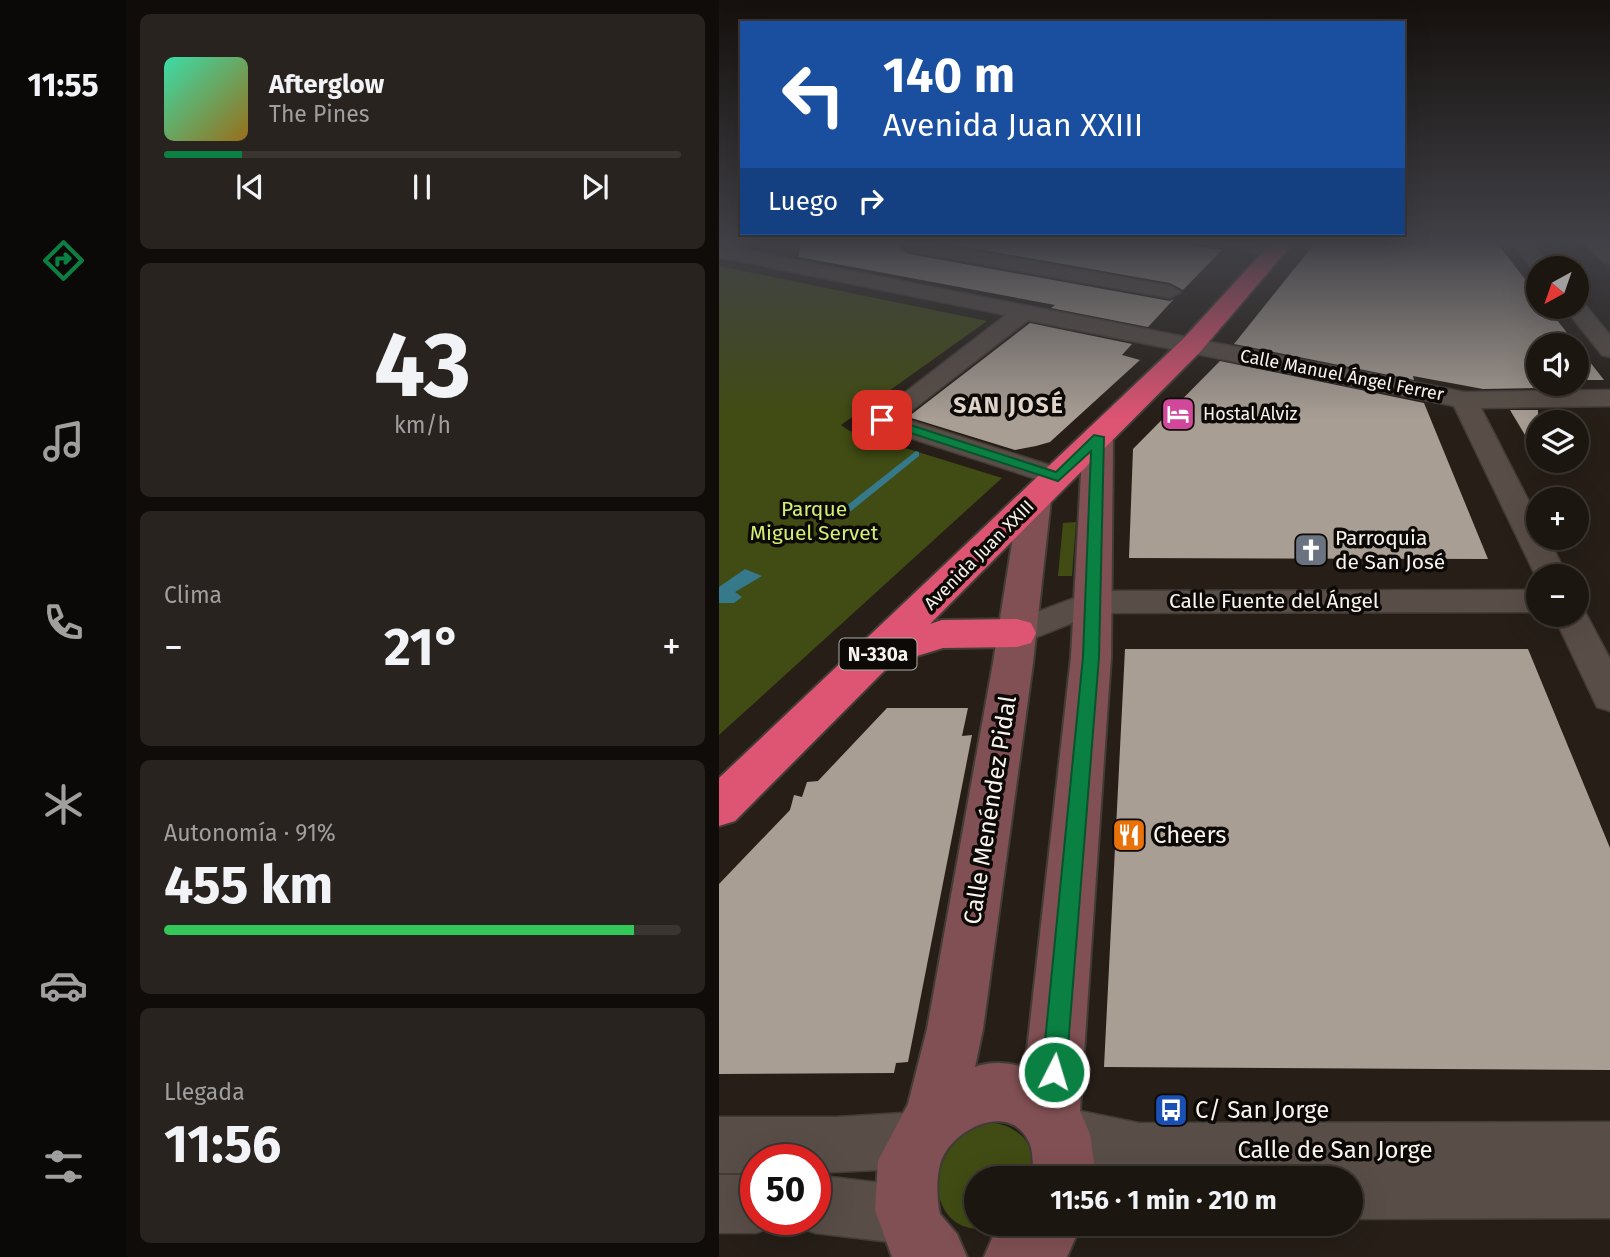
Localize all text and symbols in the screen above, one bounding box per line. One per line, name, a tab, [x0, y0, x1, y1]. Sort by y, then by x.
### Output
text: 140 m	[883, 46, 1015, 105]
icon: left	[768, 49, 859, 140]
text: 11:55	[27, 66, 99, 104]
text: Afterglow	[269, 69, 384, 100]
text: The Pines	[269, 100, 370, 128]
text: Avenida Juan XXIII	[883, 106, 1143, 144]
icon: previous	[231, 168, 269, 206]
icon: pause	[403, 168, 441, 206]
icon: next	[576, 168, 614, 206]
icon: right	[852, 182, 890, 220]
text: Luego	[768, 186, 838, 217]
icon: directions	[39, 236, 88, 285]
north arrow	[1526, 256, 1589, 318]
map controls	[1526, 256, 1589, 627]
text: 43	[374, 311, 471, 420]
button: sound	[1526, 333, 1589, 396]
street label: Calle Manuel Ángel Ferrer	[1238, 343, 1446, 406]
pin	[852, 390, 912, 450]
district label: SAN JOSÉ	[953, 390, 1065, 419]
hotel icon: Hostal Alviz	[1159, 395, 1197, 433]
icon: arrive	[863, 401, 901, 439]
place label: Hostal Alviz	[1203, 403, 1298, 425]
button: layers	[1526, 410, 1589, 473]
text: km/h	[394, 411, 451, 439]
icon: music	[39, 417, 88, 466]
button: +	[1526, 487, 1589, 550]
street label: Avenida Juan XXIII	[919, 495, 1039, 615]
park label: Parque Miguel Servet	[750, 496, 879, 546]
place label: Parroquia de San José	[1335, 525, 1445, 575]
church icon: Parroquia de San José	[1292, 531, 1330, 569]
button: −	[1526, 564, 1589, 627]
text: Clima	[164, 581, 222, 609]
street label: Calle Fuente del Ángel	[1169, 588, 1379, 614]
icon: phone	[39, 598, 88, 647]
text: 21°	[384, 616, 461, 679]
text: −	[164, 624, 183, 670]
text: +	[662, 624, 681, 670]
road number: N-330a	[839, 638, 917, 670]
street label: Calle Menéndez Pidal	[958, 694, 1022, 926]
icon: climate	[39, 780, 88, 829]
restaurant icon: Cheers	[1110, 816, 1148, 854]
text: Autonomía · 91%	[164, 819, 336, 847]
place label: Cheers	[1153, 821, 1227, 849]
text: 455 km	[164, 854, 333, 917]
icon: car	[39, 961, 88, 1010]
position arrow	[1017, 1035, 1091, 1109]
text: Llegada	[164, 1078, 245, 1106]
bus stop icon: C/ San Jorge	[1152, 1091, 1190, 1129]
place label: C/ San Jorge	[1195, 1096, 1329, 1124]
text: 11:56	[164, 1113, 281, 1176]
street label: Calle de San Jorge	[1237, 1136, 1433, 1164]
icon: filters	[39, 1142, 88, 1191]
speed limit sign: 50	[740, 1144, 831, 1235]
text: 11:56 · 1 min · 210 m	[1050, 1185, 1277, 1216]

